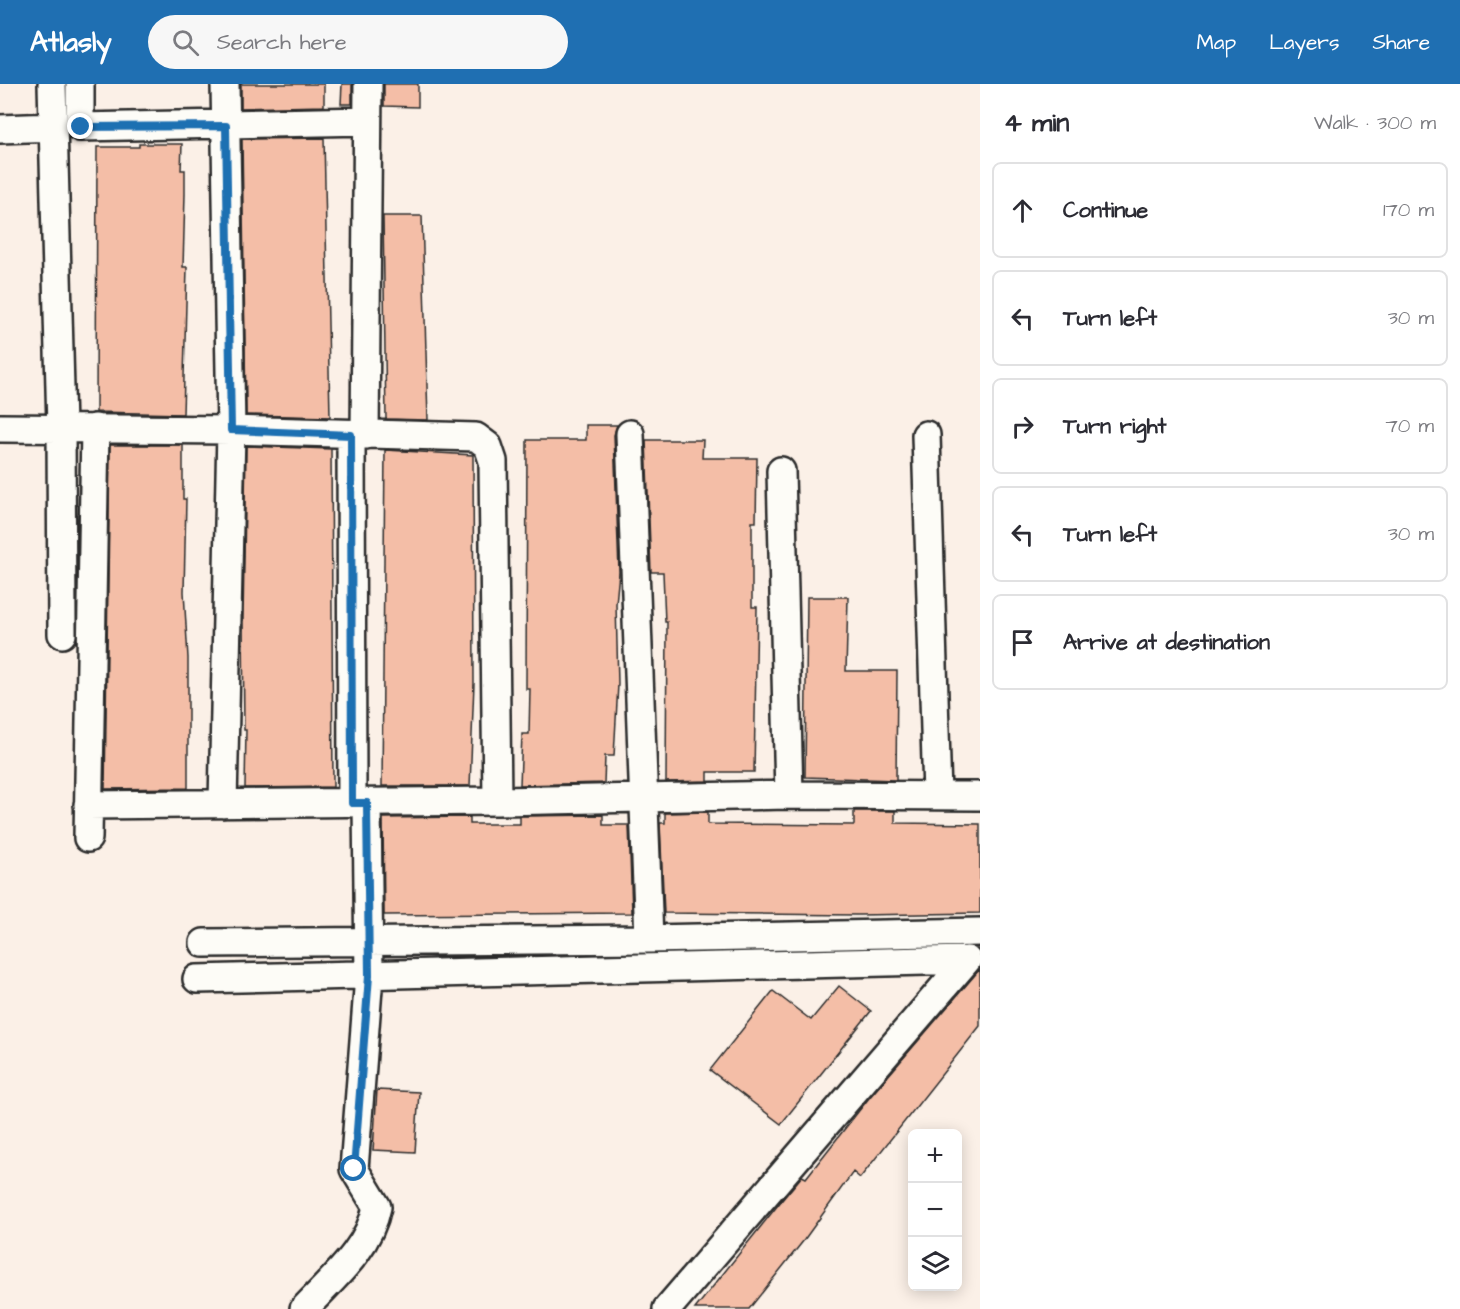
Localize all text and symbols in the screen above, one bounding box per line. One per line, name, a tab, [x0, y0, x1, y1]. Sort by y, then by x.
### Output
search box	[148, 15, 568, 69]
text: Atlasly	[30, 23, 112, 62]
icon: search	[169, 26, 202, 59]
text: Search here	[217, 27, 347, 58]
text: Map	[1196, 28, 1236, 57]
text: Layers	[1269, 28, 1339, 57]
text: Share	[1372, 28, 1430, 57]
text: 4 min	[1004, 105, 1069, 141]
text: Walk · 300 m	[1314, 109, 1436, 137]
route end	[67, 113, 93, 139]
icon: ahead	[1006, 194, 1039, 227]
text: Continue	[1063, 195, 1148, 226]
text: 170 m	[1383, 196, 1434, 224]
icon: left	[1006, 302, 1039, 335]
text: Turn left	[1063, 303, 1157, 334]
text: 30 m	[1388, 304, 1434, 332]
icon: right	[1006, 410, 1039, 443]
text: Turn right	[1063, 411, 1166, 442]
text: 70 m	[1386, 412, 1434, 440]
icon: left	[1006, 518, 1039, 551]
text: Turn left	[1063, 519, 1157, 550]
text: 30 m	[1388, 520, 1434, 548]
icon: arrive	[1006, 626, 1039, 659]
text: Arrive at destination	[1063, 627, 1270, 658]
map controls	[908, 1129, 962, 1291]
button: +	[908, 1129, 962, 1183]
route start	[340, 1155, 366, 1181]
button: −	[908, 1183, 962, 1237]
button: layers	[908, 1237, 962, 1291]

